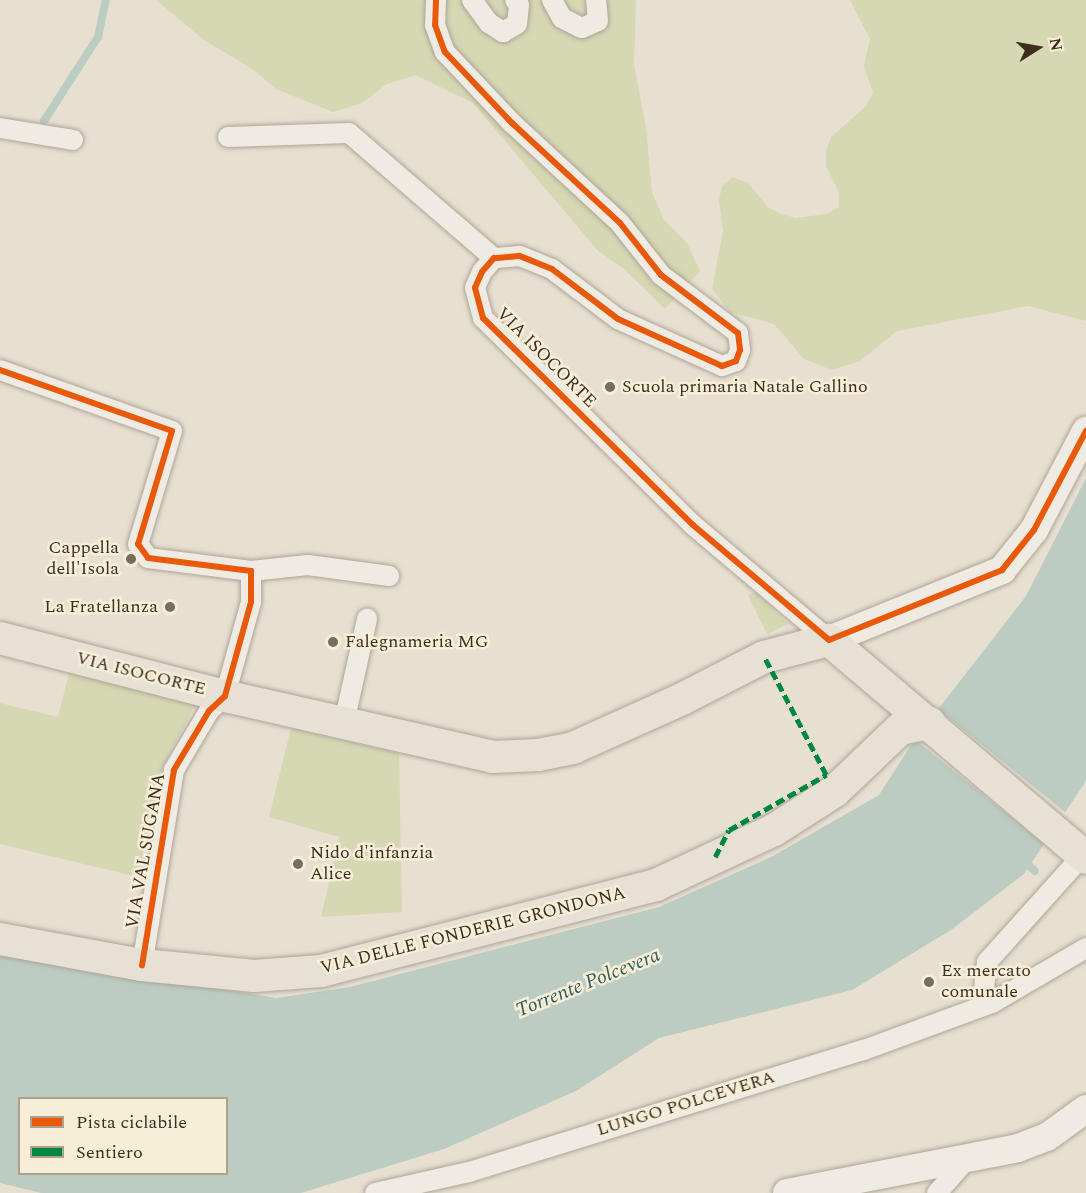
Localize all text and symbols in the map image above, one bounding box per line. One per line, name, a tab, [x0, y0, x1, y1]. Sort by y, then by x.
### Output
north arrow	[1008, 18, 1068, 78]
text: N	[1043, 36, 1069, 53]
street label: VIA ISOCORTE	[491, 303, 601, 413]
place label: Scuola primaria Natale Gallino	[622, 376, 868, 398]
marker: Scuola primaria Natale Gallino	[603, 380, 617, 394]
place label: Cappella dell'Isola	[47, 538, 119, 580]
marker: Cappella dell'Isola	[124, 552, 138, 566]
place label: La Fratellanza	[44, 596, 158, 618]
marker: La Fratellanza	[163, 600, 177, 614]
place label: Falegnameria MG	[345, 631, 489, 653]
marker: Falegnameria MG	[326, 635, 340, 649]
street label: VIA ISOCORTE	[74, 647, 208, 701]
street label: VIA VAL SUGANA	[122, 771, 170, 931]
place label: Nido d'infanzia Alice	[310, 843, 433, 886]
marker: Nido d'infanzia Alice	[291, 857, 305, 871]
street label: VIA DELLE FONDERIE GRONDONA	[318, 883, 628, 979]
water label: Torrente Polcevera	[512, 943, 664, 1023]
place label: Ex mercato comunale	[941, 961, 1031, 1004]
marker: Ex mercato comunale	[922, 975, 936, 989]
street label: LUNGO POLCEVERA	[594, 1067, 778, 1141]
legend	[18, 1097, 228, 1175]
text: Pista ciclabile	[76, 1109, 187, 1136]
text: Sentiero	[76, 1139, 143, 1166]

